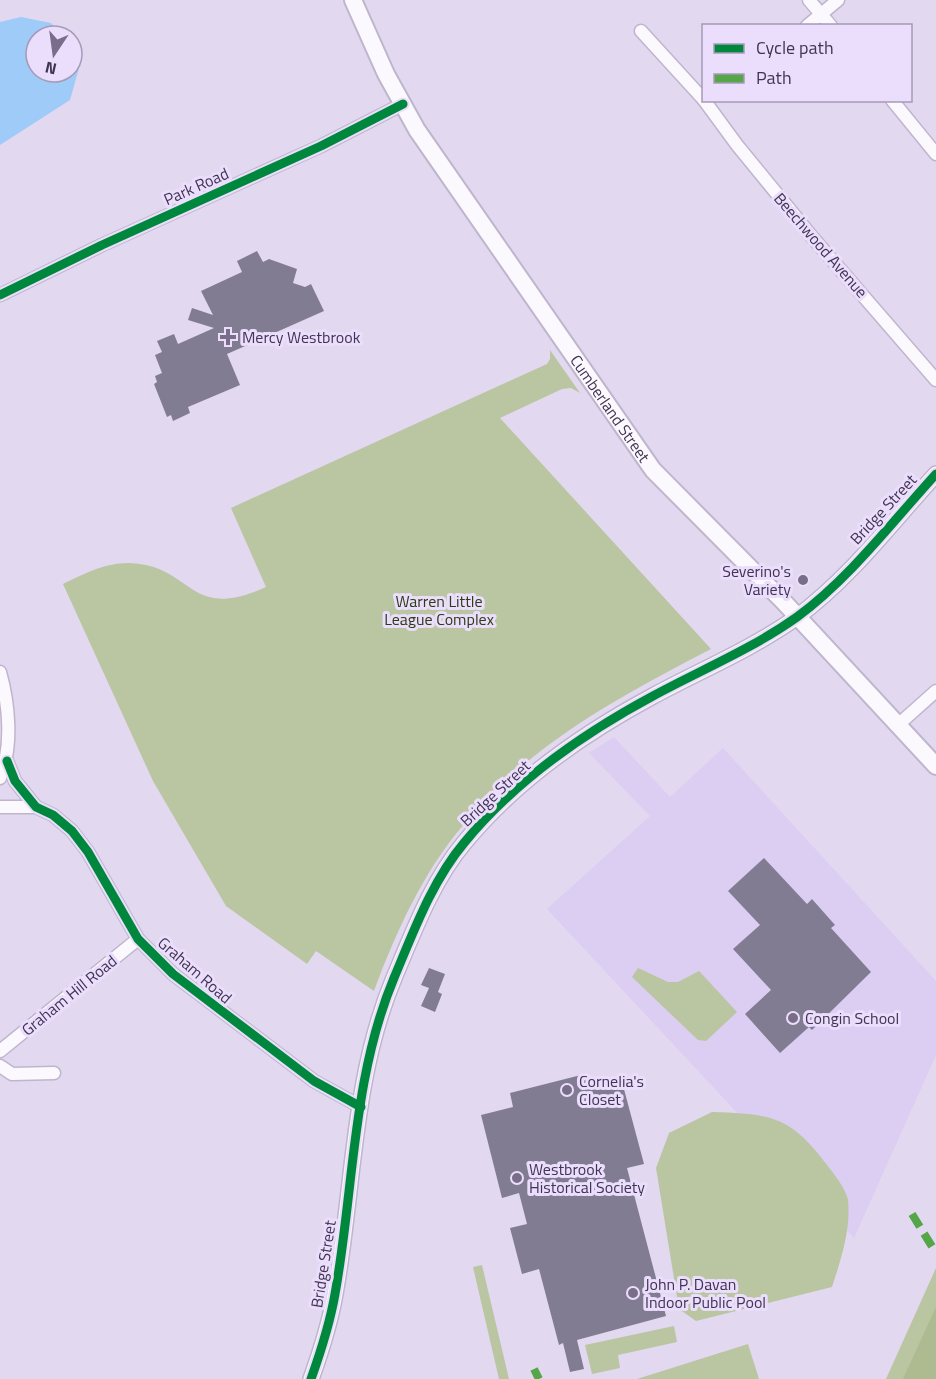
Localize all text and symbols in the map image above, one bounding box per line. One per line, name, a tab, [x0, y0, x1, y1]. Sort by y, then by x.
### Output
north arrow	[24, 24, 84, 84]
legend	[702, 24, 912, 102]
text: Cycle path	[756, 34, 834, 61]
text: N	[43, 56, 59, 82]
text: Path	[756, 64, 792, 91]
street label: Park Road	[160, 161, 232, 211]
street label: Beechwood Avenue	[768, 187, 874, 303]
place label: Mercy Westbrook	[242, 325, 361, 349]
marker: Mercy Westbrook	[219, 328, 237, 346]
street label: Cumberland Street	[564, 350, 656, 467]
street label: Bridge Street	[844, 468, 922, 550]
place label: Severino's Variety	[722, 559, 791, 601]
marker: Severino's Variety	[796, 573, 810, 587]
park label: Warren Little League Complex	[384, 589, 494, 631]
street label: Bridge Street	[454, 754, 536, 832]
street label: Graham Road	[153, 931, 237, 1009]
street label: Graham Hill Road	[16, 949, 122, 1041]
place label: Congin School	[805, 1006, 899, 1030]
marker: Congin School	[786, 1011, 800, 1025]
place label: Cornelia's Closet	[579, 1069, 644, 1111]
marker: Cornelia's Closet	[560, 1083, 574, 1097]
place label: Westbrook Historical Society	[529, 1157, 645, 1199]
marker: Westbrook Historical Society	[510, 1171, 524, 1185]
street label: Bridge Street	[304, 1218, 342, 1310]
place label: John P. Davan Indoor Public Pool	[645, 1272, 766, 1314]
marker: John P. Davan Indoor Public Pool	[626, 1286, 640, 1300]

